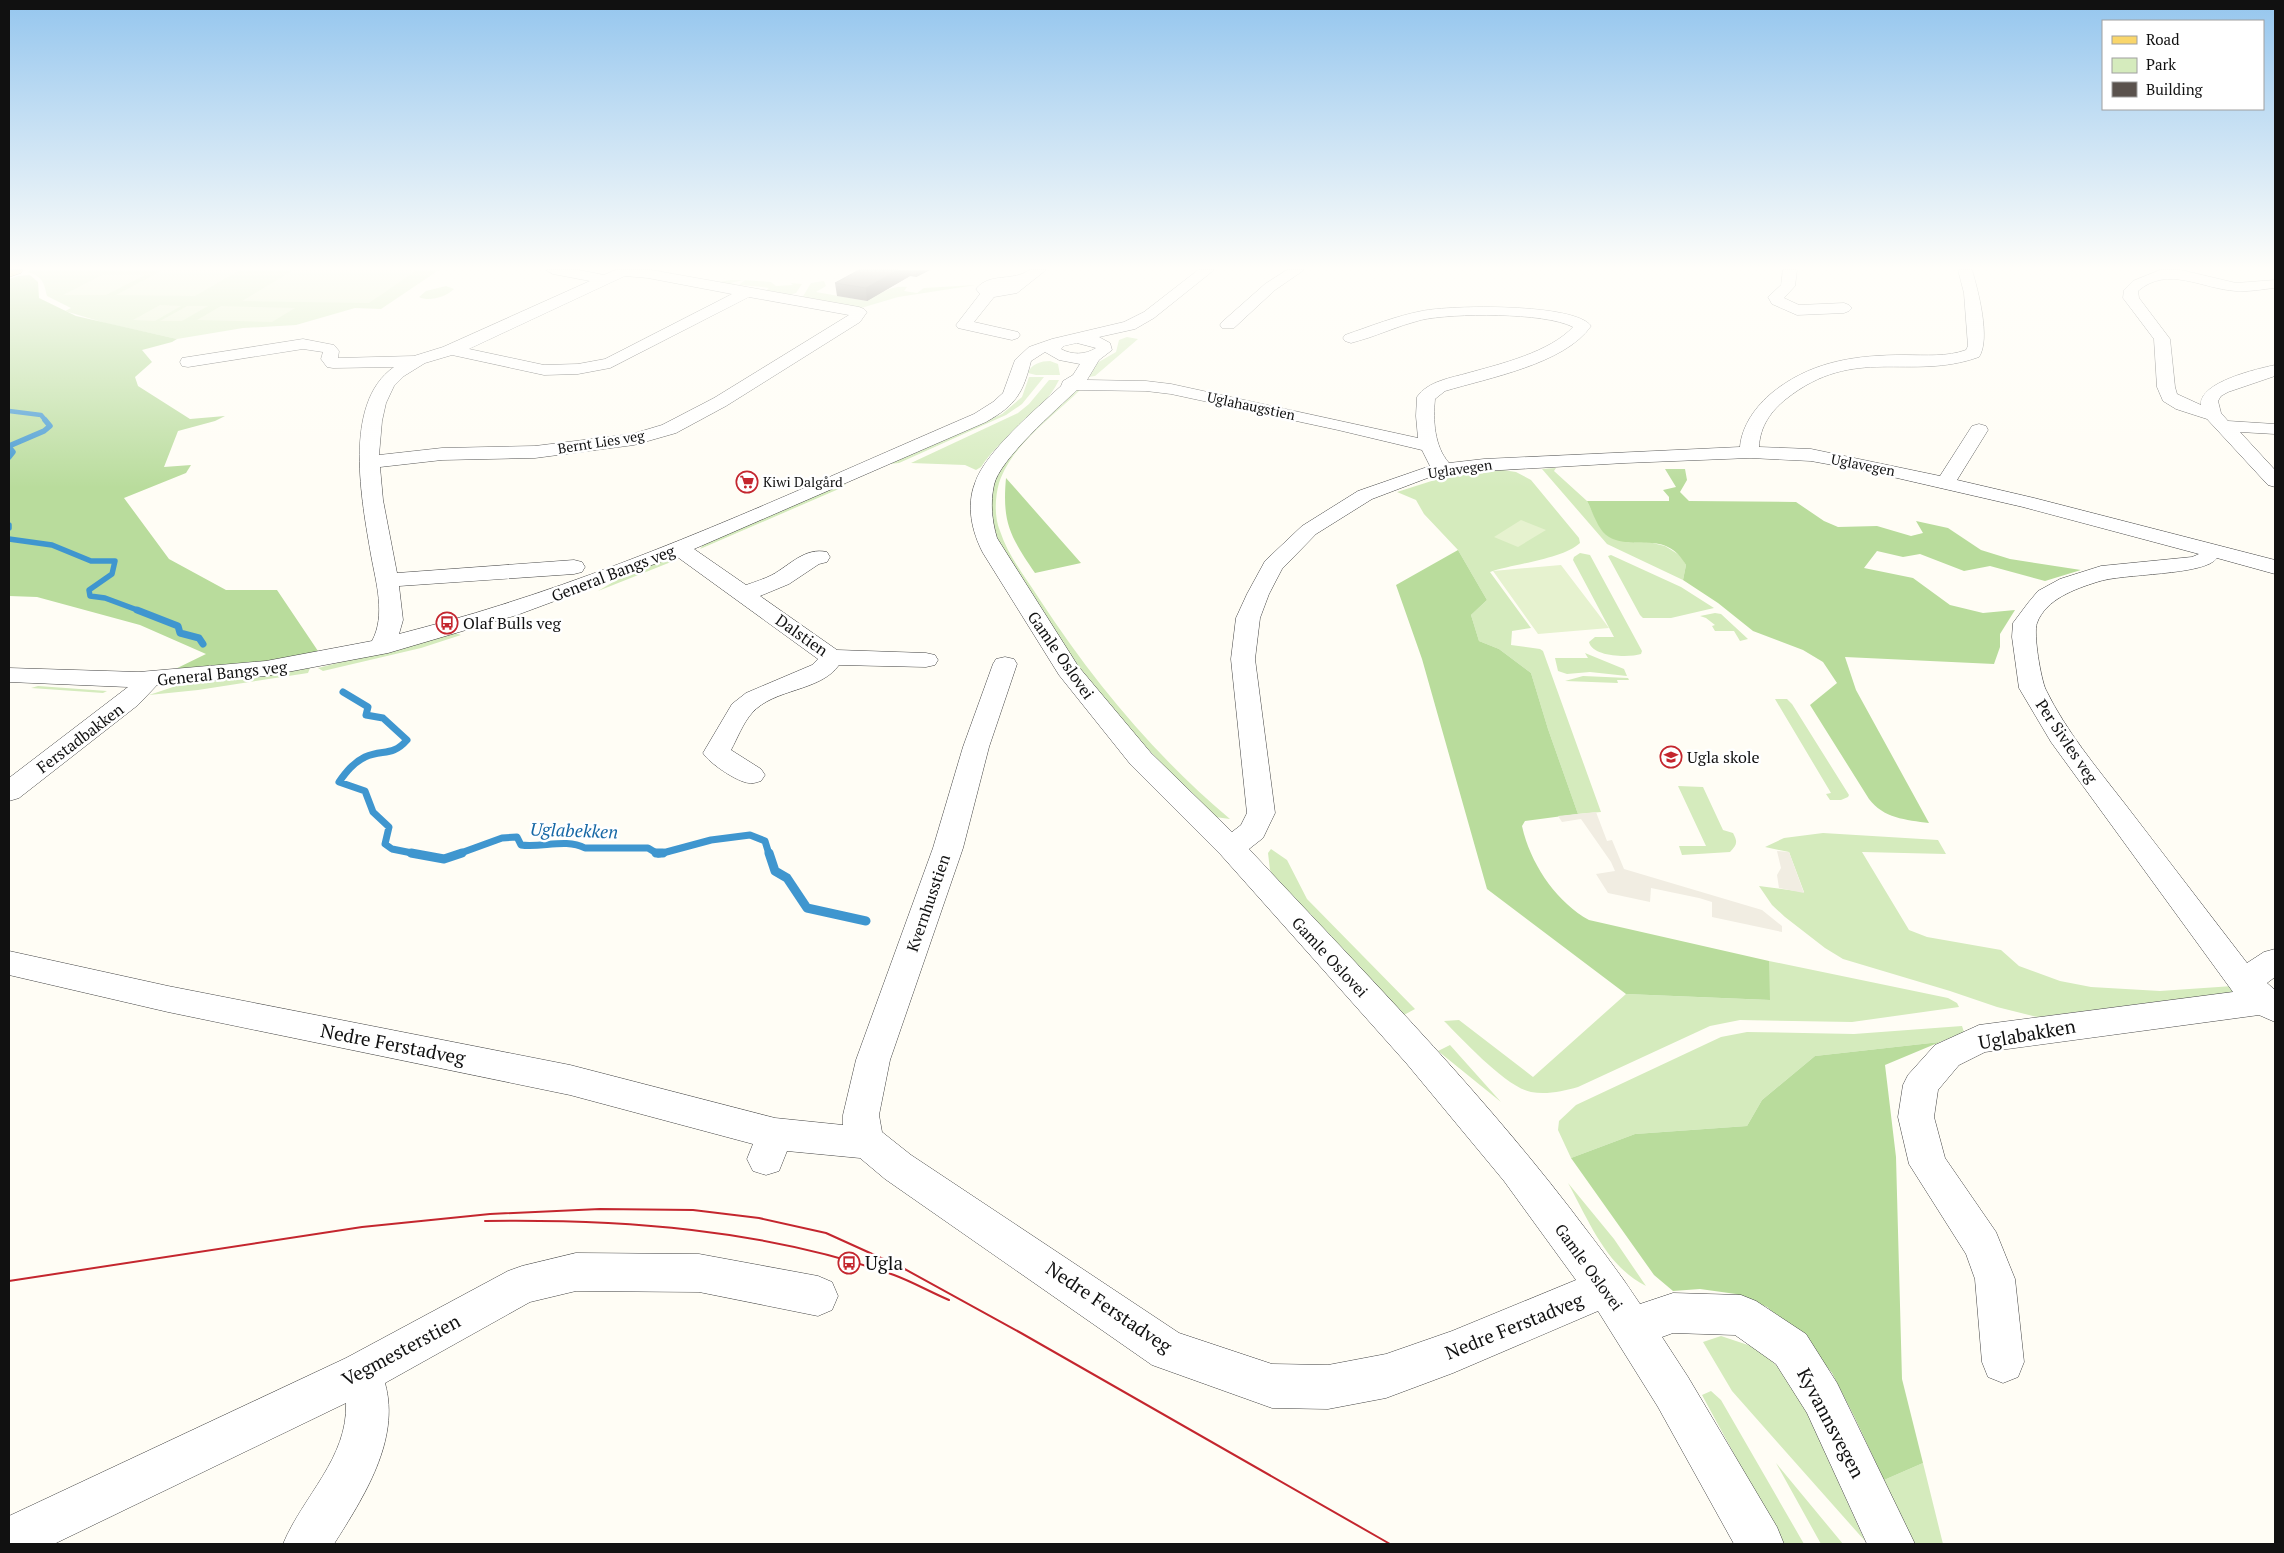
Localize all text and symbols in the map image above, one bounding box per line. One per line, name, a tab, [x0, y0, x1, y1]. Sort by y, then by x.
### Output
legend	[2102, 20, 2264, 110]
text: Road	[2146, 29, 2179, 49]
text: Park	[2146, 54, 2176, 74]
text: Building	[2146, 79, 2204, 99]
street label: Uglahaugstien	[1205, 387, 1298, 424]
street label: Bernt Lies veg	[556, 425, 646, 458]
street label: Uglavegen	[1830, 449, 1897, 480]
street label: Uglavegen	[1427, 455, 1494, 482]
supermarket icon: Kiwi Dalgård	[735, 470, 759, 494]
place label: Kiwi Dalgård	[763, 472, 843, 491]
street label: General Bangs veg	[548, 539, 678, 607]
street label: Gamle Oslovei	[1023, 607, 1100, 703]
street label: Dalstien	[771, 609, 833, 661]
bus stop icon: Olaf Bulls veg	[435, 611, 459, 635]
place label: Olaf Bulls veg	[463, 612, 561, 634]
street label: General Bangs veg	[156, 655, 289, 691]
street label: Per Sivles veg	[2031, 695, 2103, 788]
street label: Ferstadbakken	[32, 698, 128, 778]
school or university icon: Ugla skole	[1659, 745, 1683, 769]
place label: Ugla skole	[1687, 746, 1760, 768]
water label: Uglabekken	[530, 816, 619, 844]
street label: Kvernhusstien	[901, 851, 955, 955]
street label: Gamle Oslovei	[1287, 912, 1373, 1002]
street label: Uglabakken	[1976, 1013, 2077, 1054]
street label: Nedre Ferstadveg	[319, 1017, 469, 1070]
street label: Gamle Oslovei	[1550, 1219, 1628, 1315]
place label: Ugla	[865, 1250, 903, 1275]
bus stop icon: Ugla	[837, 1251, 861, 1275]
street label: Nedre Ferstadveg	[1041, 1255, 1178, 1359]
street label: Nedre Ferstadveg	[1441, 1286, 1588, 1365]
street label: Vegmesterstien	[337, 1308, 464, 1391]
street label: Kyvannsvegen	[1792, 1363, 1871, 1482]

